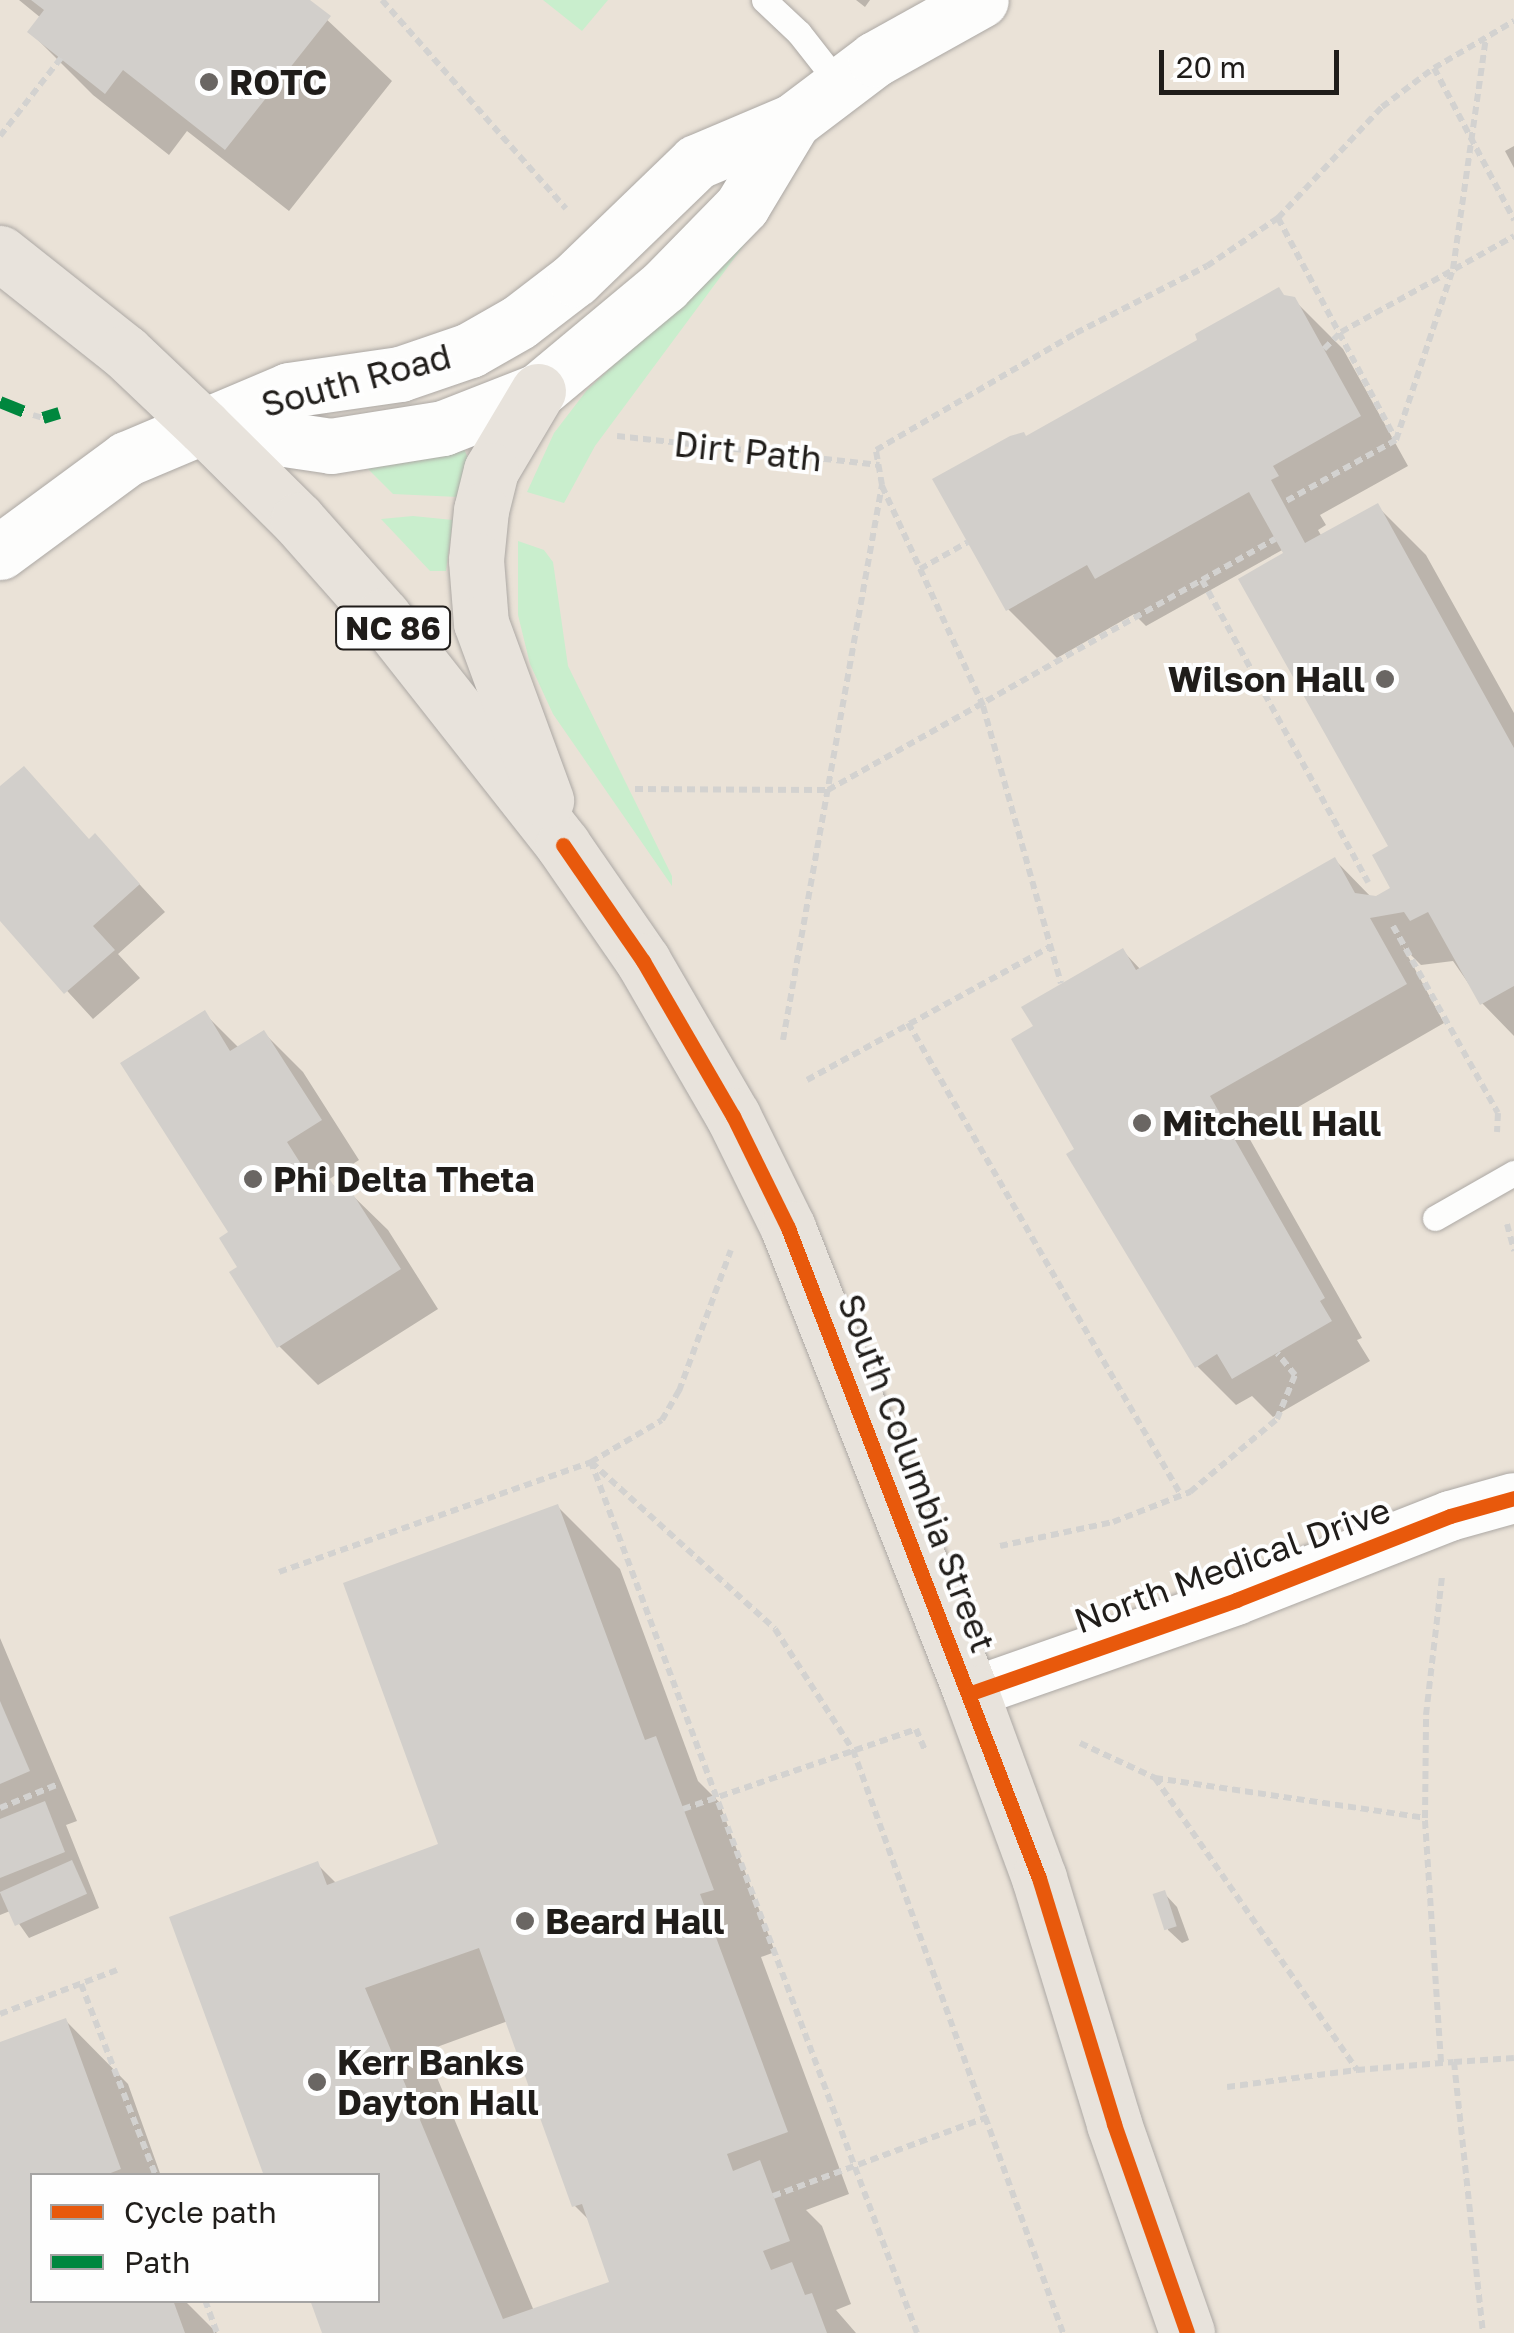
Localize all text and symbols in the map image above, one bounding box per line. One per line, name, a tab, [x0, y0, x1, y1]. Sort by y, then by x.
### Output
scale bar	[1164, 30, 1344, 92]
text: 20 m	[1176, 49, 1246, 85]
place label: ROTC	[229, 61, 327, 103]
marker: ROTC	[198, 71, 220, 93]
street label: South Road	[257, 335, 455, 425]
street label: Dirt Path	[672, 422, 824, 480]
road number: NC 86	[333, 601, 453, 655]
place label: Wilson Hall	[1168, 658, 1365, 700]
marker: Wilson Hall	[1374, 668, 1396, 690]
place label: Mitchell Hall	[1162, 1102, 1381, 1144]
marker: Mitchell Hall	[1131, 1112, 1153, 1134]
place label: Phi Delta Theta	[273, 1158, 534, 1200]
marker: Phi Delta Theta	[242, 1168, 264, 1190]
street label: South Columbia Street	[829, 1288, 1005, 1658]
street label: North Medical Drive	[1068, 1488, 1396, 1642]
place label: Beard Hall	[545, 1900, 724, 1942]
marker: Beard Hall	[514, 1910, 536, 1932]
place label: Kerr Banks Dayton Hall	[337, 2041, 539, 2123]
marker: Kerr Banks Dayton Hall	[306, 2071, 328, 2093]
legend	[30, 2173, 380, 2303]
text: Cycle path	[124, 2194, 277, 2230]
text: Path	[124, 2244, 190, 2280]

